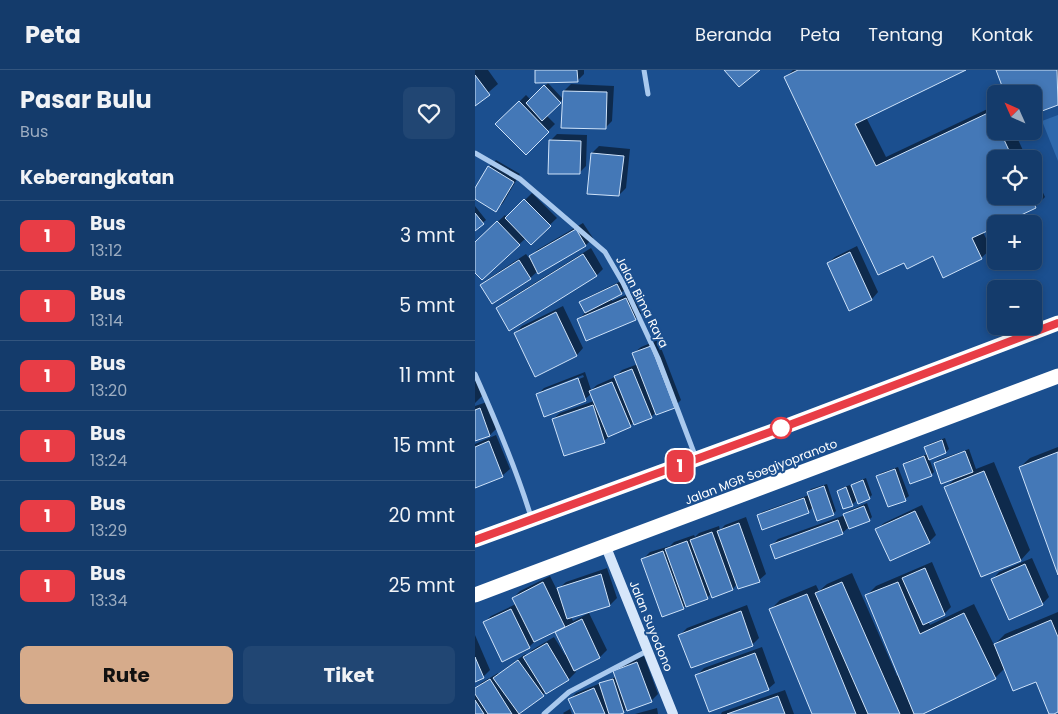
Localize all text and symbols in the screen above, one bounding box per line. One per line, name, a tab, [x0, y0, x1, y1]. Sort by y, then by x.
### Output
text: Peta	[25, 18, 81, 51]
text: Beranda	[695, 22, 772, 47]
text: Peta	[800, 22, 840, 47]
text: Tentang	[868, 22, 943, 47]
text: Kontak	[971, 22, 1033, 47]
text: Pasar Bulu	[20, 83, 152, 116]
north arrow	[987, 85, 1043, 140]
map controls	[987, 85, 1042, 335]
button: heart	[403, 87, 455, 139]
text: Bus	[20, 120, 48, 143]
button: locate	[987, 150, 1042, 205]
text: Keberangkatan	[20, 164, 174, 191]
text: Bus	[90, 210, 126, 237]
button: +	[987, 215, 1042, 270]
text: 3 mnt	[400, 222, 455, 249]
text: 1	[44, 223, 51, 248]
text: 13:12	[90, 239, 122, 262]
street label: Jalan Bima Raya	[612, 253, 673, 350]
text: Bus	[90, 280, 126, 307]
button: −	[987, 280, 1042, 335]
text: 5 mnt	[399, 292, 455, 319]
text: 1	[44, 293, 51, 318]
text: 13:14	[90, 309, 123, 332]
text: Bus	[90, 350, 126, 377]
text: 11 mnt	[399, 362, 455, 389]
text: 1	[44, 363, 51, 388]
text: 13:20	[90, 379, 127, 402]
unlabelled marker	[770, 417, 792, 439]
text: Bus	[90, 420, 126, 447]
text: 15 mnt	[393, 432, 455, 459]
text: 1	[44, 433, 51, 458]
street label: Jalan MGR Soegiyopranoto	[682, 434, 840, 509]
text: 13:24	[90, 449, 127, 472]
line badge: 1	[664, 450, 696, 482]
text: 1	[677, 453, 683, 478]
text: Bus	[90, 490, 126, 517]
text: 20 mnt	[388, 502, 455, 529]
text: 1	[44, 503, 51, 528]
text: 13:29	[90, 519, 127, 542]
text: Bus	[90, 560, 126, 587]
text: 25 mnt	[388, 572, 455, 599]
text: 1	[44, 573, 51, 598]
street label: Jalan Suyodono	[625, 578, 678, 674]
text: 13:34	[90, 589, 127, 612]
button: Rute	[20, 646, 233, 704]
button: Tiket	[243, 646, 455, 704]

